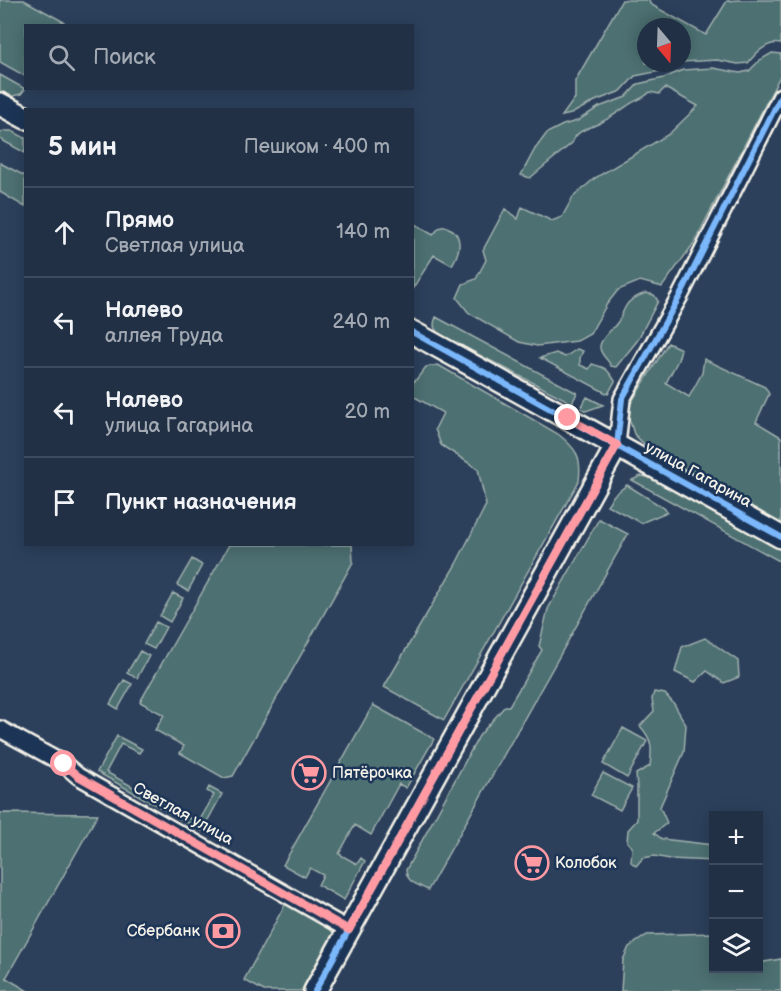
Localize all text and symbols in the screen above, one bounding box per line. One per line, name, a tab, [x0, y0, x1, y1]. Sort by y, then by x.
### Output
north arrow	[637, 18, 691, 72]
search box	[24, 24, 414, 90]
icon: search	[45, 41, 78, 74]
text: Поиск	[93, 44, 156, 71]
text: 5 мин	[48, 132, 117, 163]
text: Пешком · 400 m	[244, 135, 390, 159]
text: Прямо	[105, 207, 174, 234]
icon: ahead	[48, 216, 81, 249]
text: 140 m	[336, 220, 390, 244]
text: Светлая улица	[105, 234, 244, 258]
text: Налево	[105, 297, 183, 324]
icon: left	[48, 306, 81, 339]
text: 240 m	[333, 310, 390, 334]
text: аллея Труда	[105, 324, 223, 348]
text: Налево	[105, 387, 183, 414]
icon: left	[48, 396, 81, 429]
text: 20 m	[345, 400, 390, 424]
route end	[554, 404, 580, 430]
text: улица Гагарина	[105, 414, 253, 438]
street label: улица Гагарина	[641, 438, 755, 512]
icon: arrive	[48, 486, 81, 519]
text: Пункт назначения	[105, 489, 297, 516]
route start	[50, 750, 76, 776]
supermarket icon: Пятёрочка	[291, 755, 327, 791]
place label: Пятёрочка	[332, 764, 413, 783]
street label: Светлая улица	[130, 779, 237, 850]
map controls	[709, 811, 763, 973]
button: +	[709, 811, 763, 865]
supermarket icon: Колобок	[514, 845, 550, 881]
place label: Колобок	[555, 854, 617, 873]
button: −	[709, 865, 763, 919]
bank icon: Сбербанк	[205, 913, 241, 949]
button: layers	[709, 919, 763, 973]
place label: Сбербанк	[127, 922, 200, 941]

